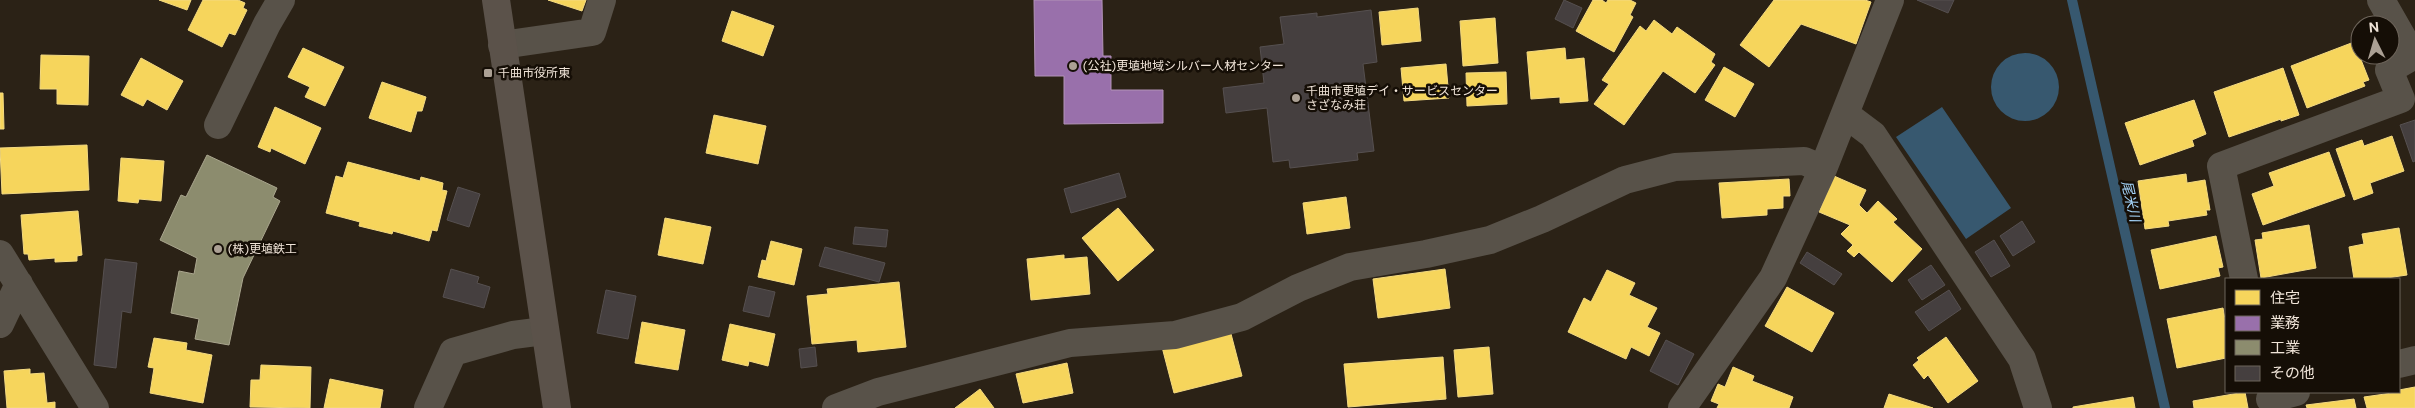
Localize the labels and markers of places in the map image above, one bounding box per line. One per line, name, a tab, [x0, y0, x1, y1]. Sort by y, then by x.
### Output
place label: (公社)更埴地域シルバー人材センター	[1083, 58, 1284, 74]
marker: (公社)更埴地域シルバー人材センター	[1067, 60, 1079, 72]
place label: 千曲市役所東	[498, 65, 570, 81]
marker: 千曲市役所東	[482, 67, 494, 79]
place label: 千曲市更埴デイ・サービスセンター さざなみ荘	[1306, 83, 1498, 113]
marker: 千曲市更埴デイ・サービスセンター さざなみ荘	[1290, 92, 1302, 104]
place label: (株)更埴鉄工	[228, 241, 297, 257]
marker: (株)更埴鉄工	[212, 243, 224, 255]

